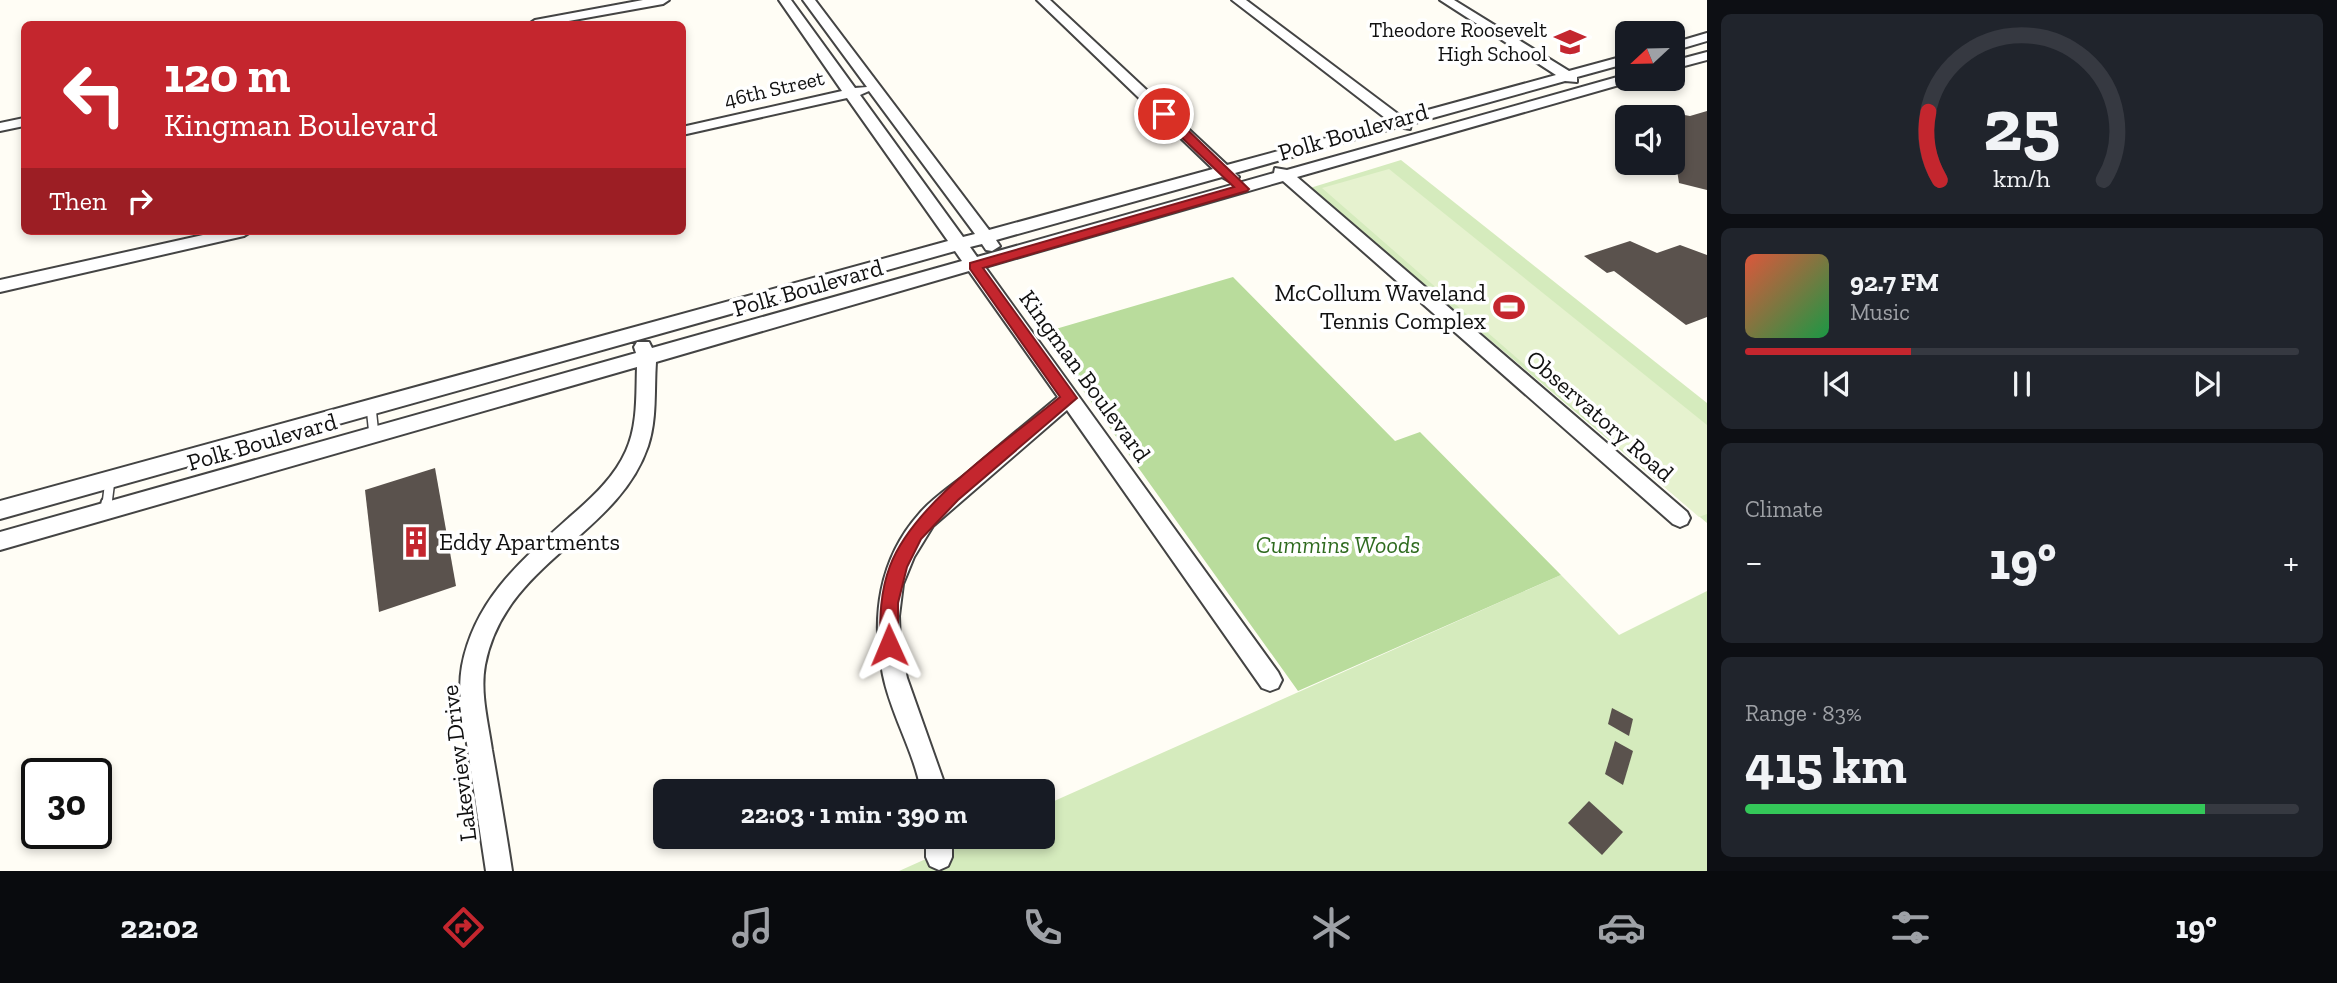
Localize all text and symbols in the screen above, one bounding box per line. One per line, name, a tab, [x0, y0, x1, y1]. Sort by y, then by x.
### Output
place label: Theodore Roosevelt High School	[1369, 17, 1547, 66]
north arrow	[1615, 21, 1685, 91]
map controls	[1615, 21, 1685, 175]
school or university icon: Theodore Roosevelt High School	[1553, 25, 1587, 59]
text: 120 m	[164, 46, 290, 105]
icon: left	[49, 49, 140, 140]
street label: 46th Street	[721, 65, 827, 112]
text: 25	[1983, 82, 2061, 170]
pin	[1134, 84, 1194, 144]
icon: arrive	[1145, 95, 1183, 133]
street label: Polk Boulevard	[1275, 96, 1431, 167]
button: sound	[1615, 105, 1685, 175]
text: Kingman Boulevard	[164, 106, 437, 144]
text: km/h	[1993, 163, 2051, 193]
icon: right	[121, 182, 159, 220]
text: Then	[49, 185, 107, 217]
street label: Polk Boulevard	[730, 252, 886, 323]
text: 92.7 FM	[1850, 266, 1939, 298]
place label: McCollum Waveland Tennis Complex	[1274, 278, 1486, 335]
street label: Kingman Boulevard	[1013, 284, 1157, 467]
sports icon: McCollum Waveland Tennis Complex	[1492, 290, 1526, 324]
text: Music	[1850, 298, 1910, 326]
street label: Observatory Road	[1521, 344, 1680, 488]
icon: previous	[1818, 365, 1856, 403]
icon: pause	[2003, 365, 2041, 403]
icon: next	[2188, 365, 2226, 403]
street label: Polk Boulevard	[184, 406, 340, 477]
text: Climate	[1745, 495, 1823, 523]
building icon: Eddy Apartments	[399, 525, 433, 559]
place label: Eddy Apartments	[439, 527, 620, 556]
park label: Cummins Woods	[1256, 530, 1420, 559]
text: 19°	[1989, 530, 2056, 592]
text: −	[1745, 539, 1763, 585]
text: +	[2283, 539, 2299, 585]
position arrow	[852, 608, 926, 682]
street label: Lakeview Drive	[435, 683, 482, 843]
text: Range · 83%	[1745, 699, 1862, 727]
text: 415 km	[1745, 734, 1907, 796]
speed limit sign: 30	[21, 758, 112, 849]
text: 22:03 · 1 min · 390 m	[741, 798, 967, 830]
icon: directions	[439, 903, 488, 952]
icon: music	[728, 903, 777, 952]
icon: phone	[1018, 903, 1067, 952]
icon: climate	[1307, 903, 1356, 952]
icon: car	[1597, 903, 1646, 952]
icon: filters	[1886, 903, 1935, 952]
text: 22:02	[120, 908, 198, 946]
text: 19°	[2175, 908, 2217, 946]

